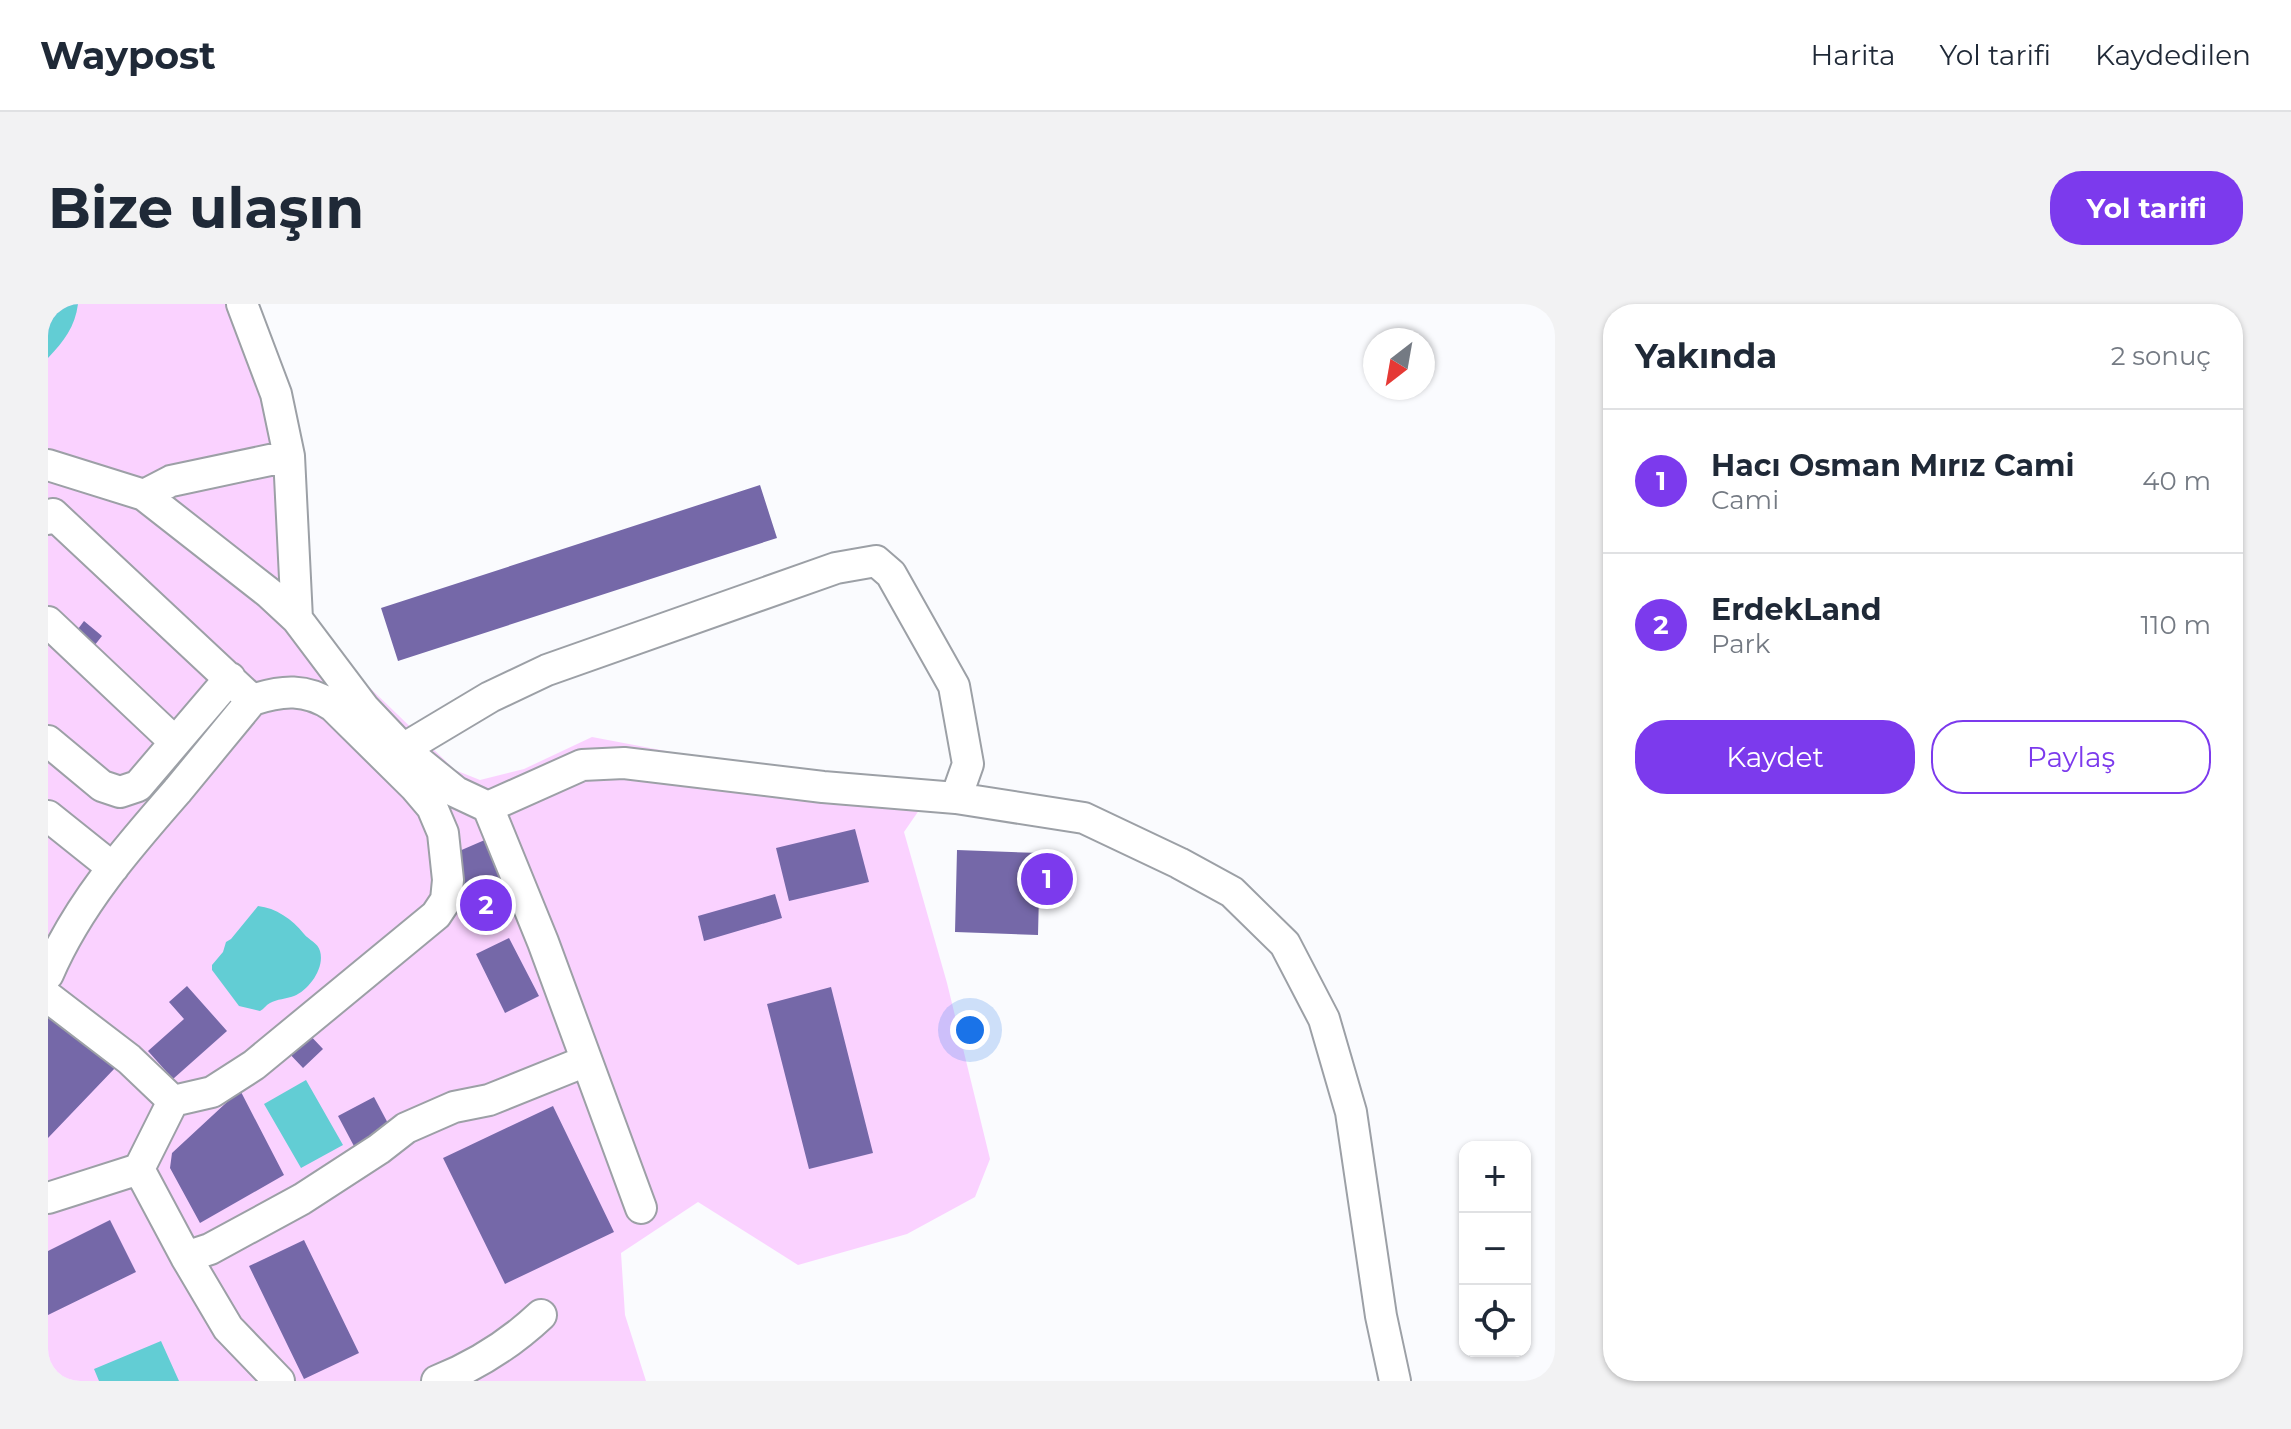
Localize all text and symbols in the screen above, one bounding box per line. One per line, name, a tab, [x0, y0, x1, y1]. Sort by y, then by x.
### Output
text: Waypost	[40, 32, 216, 79]
text: Harita	[1811, 38, 1896, 72]
text: Yol tarifi	[1940, 38, 2051, 72]
text: Kaydedilen	[2095, 38, 2251, 72]
button: Yol tarifi	[2050, 171, 2243, 245]
text: Bize ulaşın	[48, 174, 364, 242]
north arrow	[1363, 328, 1435, 400]
text: Yakında	[1635, 335, 1777, 377]
text: 2 sonuç	[2111, 340, 2211, 372]
text: Hacı Osman Mırız Cami	[1711, 447, 2075, 484]
text: 1	[1656, 465, 1666, 497]
text: 40 m	[2142, 465, 2211, 497]
text: Cami	[1711, 484, 1779, 516]
text: ErdekLand	[1711, 591, 1882, 628]
text: 2	[1653, 609, 1669, 641]
text: 110 m	[2141, 609, 2211, 641]
text: Park	[1711, 628, 1770, 660]
button: Kaydet	[1635, 720, 1915, 794]
button: Paylaş	[1931, 720, 2211, 794]
pin: 1	[1021, 849, 1073, 909]
pin: 2	[460, 875, 512, 935]
your location	[950, 1010, 990, 1050]
map controls	[1459, 1141, 1531, 1357]
button: +	[1459, 1141, 1531, 1213]
button: −	[1459, 1213, 1531, 1285]
button: locate	[1459, 1285, 1531, 1357]

